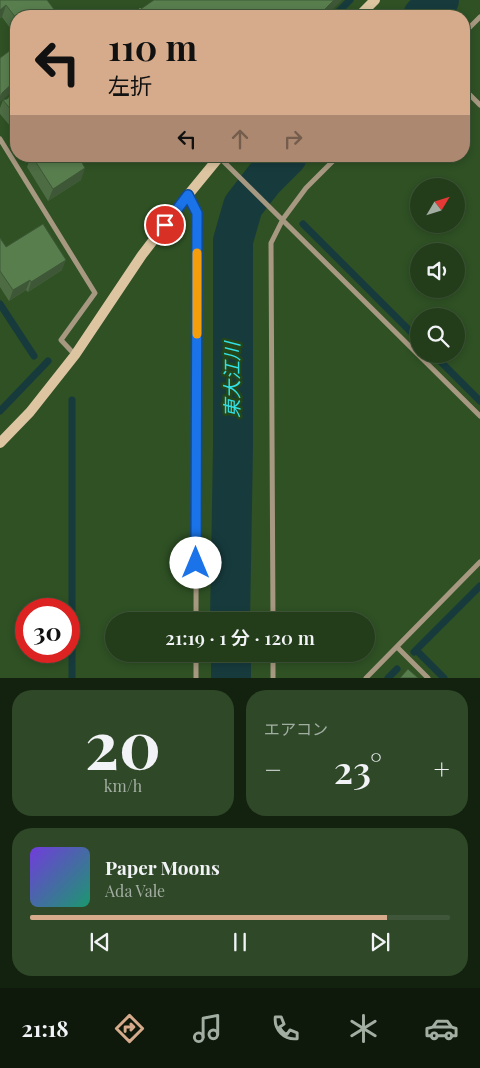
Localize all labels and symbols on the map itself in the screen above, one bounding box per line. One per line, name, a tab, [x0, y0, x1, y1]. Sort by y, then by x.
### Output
north arrow	[410, 178, 465, 232]
pin	[144, 204, 186, 246]
water label: 東大江川	[218, 340, 244, 418]
position arrow	[169, 536, 221, 588]
speed limit sign: 30	[15, 598, 80, 663]

